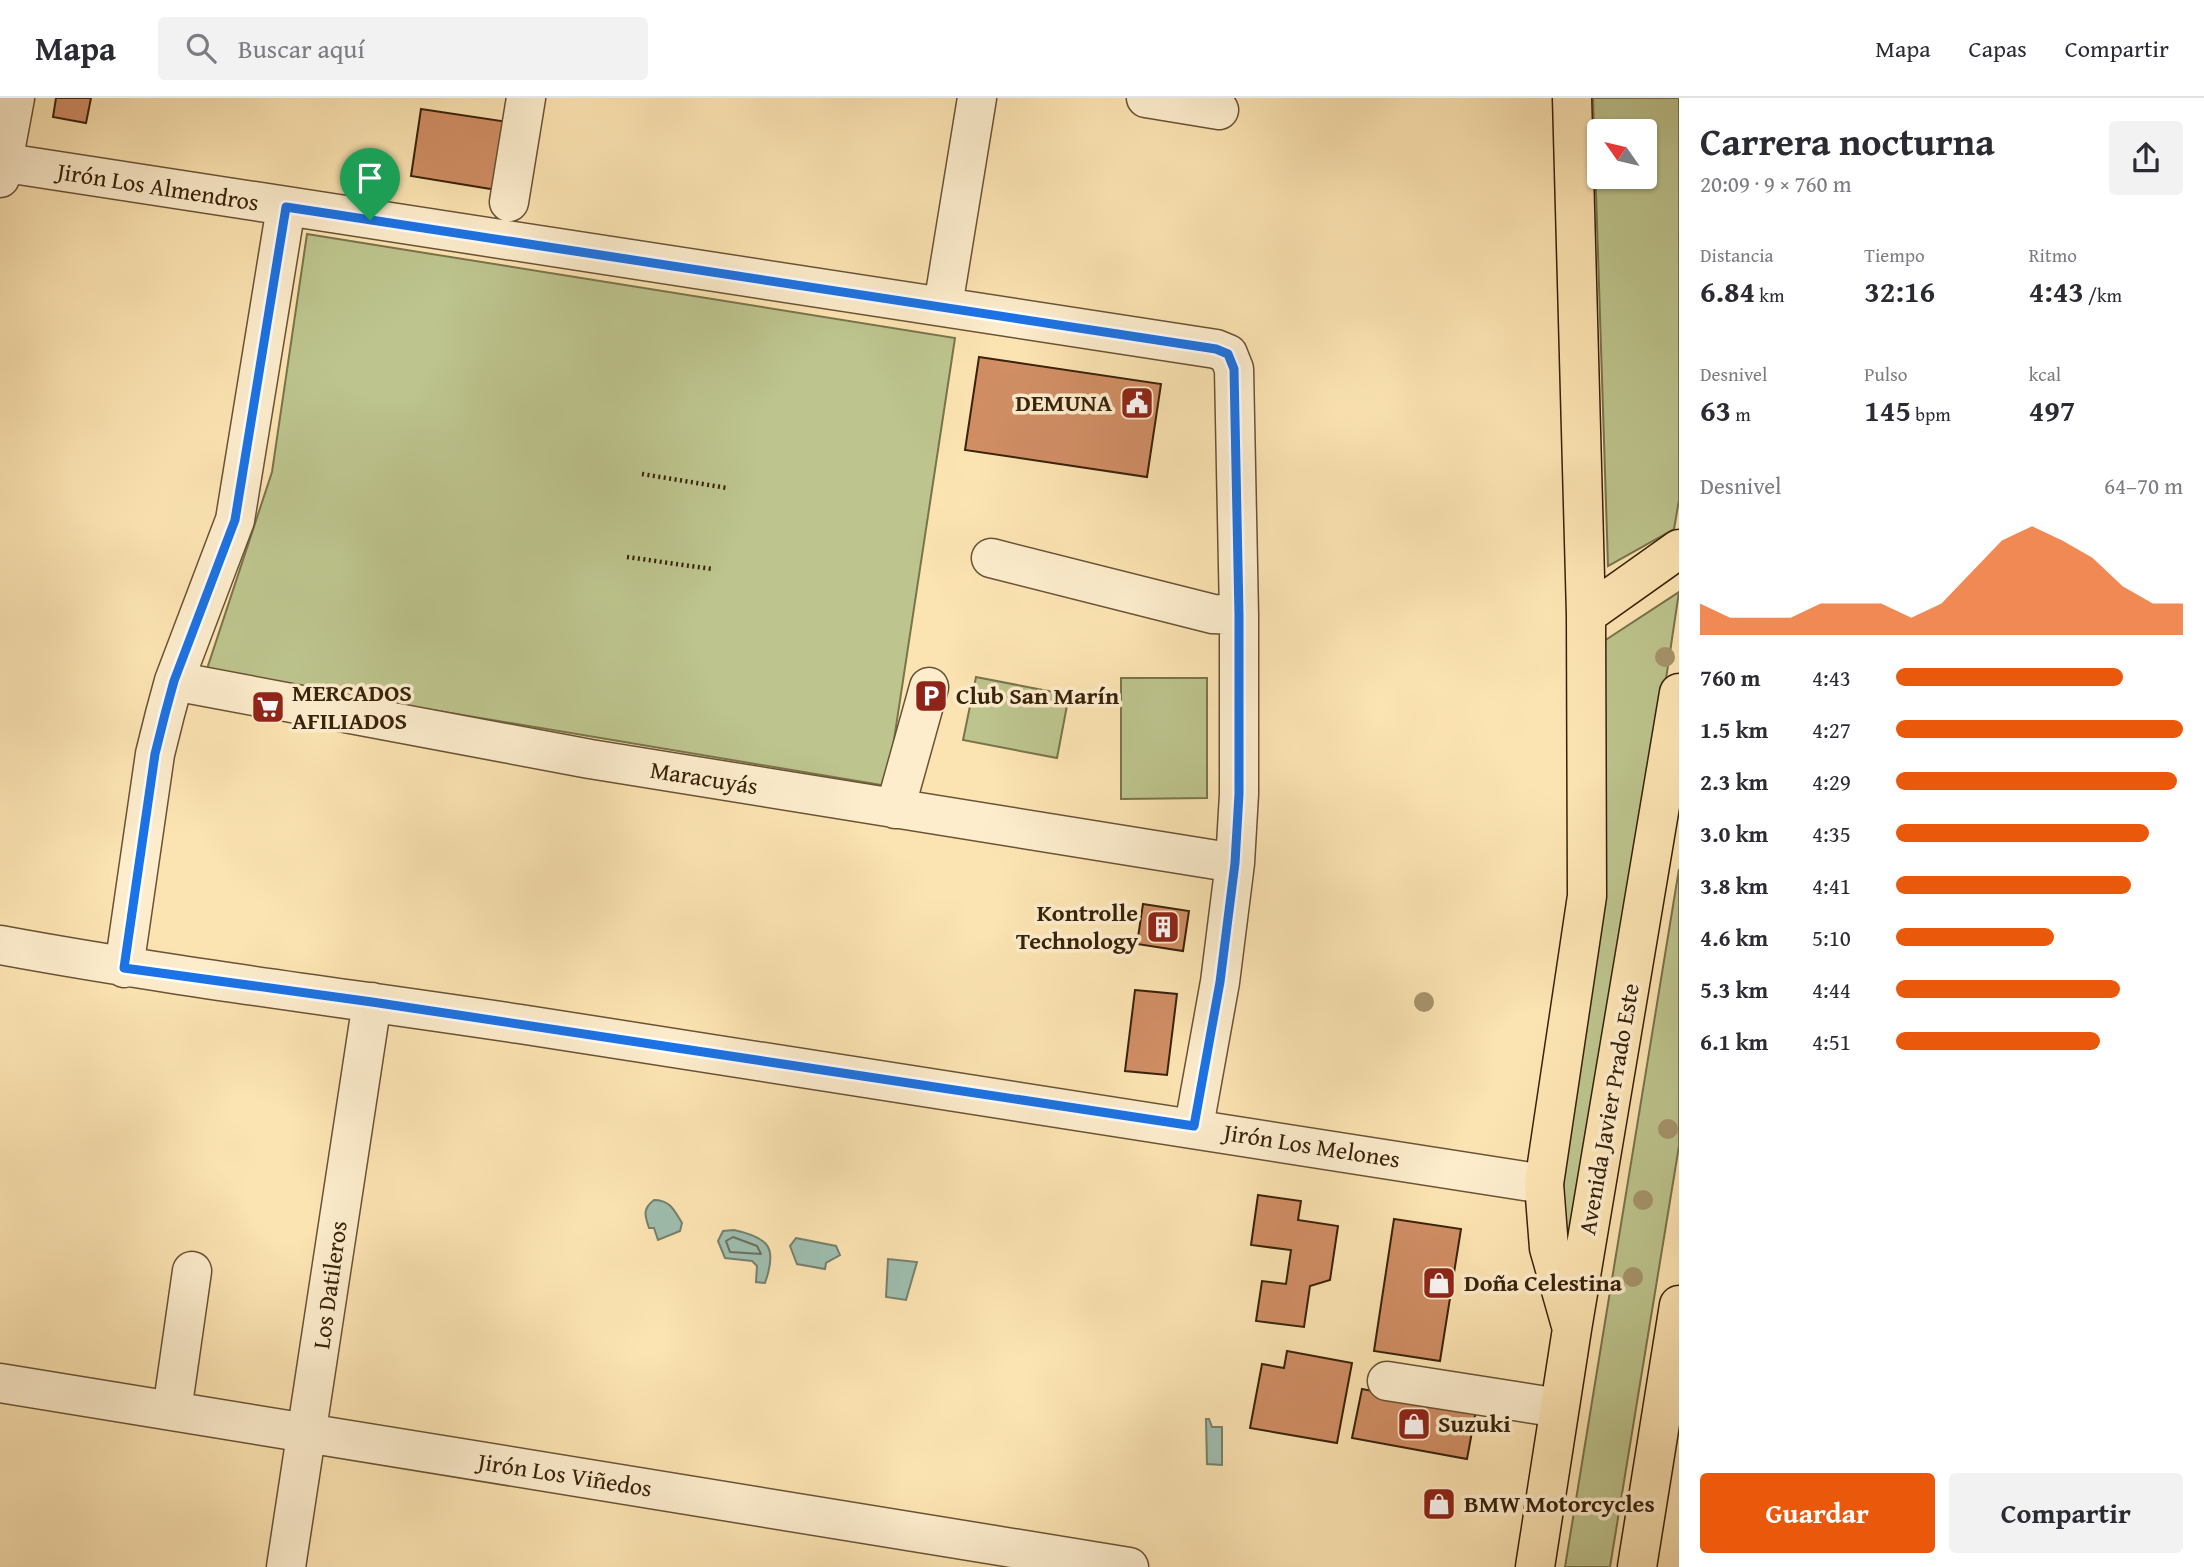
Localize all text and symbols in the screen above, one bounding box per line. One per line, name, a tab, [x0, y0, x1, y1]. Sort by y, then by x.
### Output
search box	[158, 17, 648, 80]
text: Mapa	[35, 24, 116, 72]
icon: search	[182, 29, 220, 67]
text: Buscar aquí	[238, 29, 365, 68]
text: Mapa	[1875, 31, 1931, 66]
text: Capas	[1969, 31, 2027, 66]
text: Compartir	[2065, 31, 2169, 66]
text: Carrera nocturna	[1700, 113, 1995, 169]
north arrow	[1587, 119, 1657, 189]
map controls	[1587, 119, 1657, 189]
button: share	[2109, 121, 2183, 195]
pin	[340, 148, 400, 220]
street label: Jirón Los Almendros	[52, 153, 261, 220]
icon: arrive	[351, 159, 389, 197]
text: 20:09 · 9 × 760 m	[1700, 167, 1852, 200]
text: Distancia	[1700, 241, 1774, 269]
text: Tiempo	[1864, 241, 1925, 269]
text: Ritmo	[2029, 241, 2077, 269]
text: 6.84	[1700, 269, 1755, 313]
text: 32:16	[1864, 269, 1935, 313]
text: 4:43	[2029, 269, 2084, 313]
text: km	[1755, 281, 1784, 309]
text: /km	[2084, 281, 2122, 309]
text: Desnivel	[1700, 360, 1767, 388]
text: Pulso	[1864, 360, 1907, 388]
text: kcal	[2029, 360, 2061, 388]
public building icon: DEMUNA	[1118, 384, 1156, 422]
place label: DEMUNA	[1015, 385, 1113, 420]
text: 63	[1700, 388, 1731, 432]
text: 145	[1864, 388, 1911, 432]
text: 497	[2029, 388, 2075, 432]
text: m	[1731, 400, 1751, 428]
text: bpm	[1911, 400, 1951, 428]
text: Desnivel	[1700, 469, 1781, 502]
text: 64–70 m	[2104, 469, 2183, 502]
text: 760 m	[1700, 661, 1761, 694]
text: 4:43	[1812, 661, 1851, 694]
place label: MERCADOS AFILIADOS	[292, 675, 412, 738]
parking icon: Club San Marín	[912, 677, 950, 715]
place label: Club San Marín	[956, 678, 1119, 713]
supermarket icon: MERCADOS AFILIADOS	[249, 688, 287, 726]
text: 1.5 km	[1700, 713, 1768, 746]
text: 4:27	[1812, 713, 1851, 746]
street label: Maracuyás	[648, 752, 760, 803]
text: 2.3 km	[1700, 765, 1768, 798]
text: 4:29	[1812, 765, 1851, 798]
text: 3.0 km	[1700, 817, 1768, 850]
text: 4:35	[1812, 817, 1851, 850]
text: 3.8 km	[1700, 869, 1768, 902]
text: 4:41	[1812, 869, 1851, 902]
place label: Kontrolle Technology	[1016, 895, 1139, 958]
building icon: Kontrolle Technology	[1144, 908, 1182, 946]
text: 4.6 km	[1700, 921, 1768, 954]
text: 5:10	[1812, 921, 1851, 954]
text: 5.3 km	[1700, 973, 1768, 1006]
text: 4:44	[1812, 973, 1851, 1006]
street label: Avenida Javier Prado Este	[1569, 980, 1648, 1238]
text: 6.1 km	[1700, 1025, 1768, 1058]
text: 4:51	[1812, 1025, 1851, 1058]
street label: Jirón Los Melones	[1218, 1114, 1403, 1177]
street label: Los Datileros	[303, 1219, 356, 1351]
shop icon: Doña Celestina	[1420, 1264, 1458, 1302]
place label: Doña Celestina	[1464, 1265, 1623, 1300]
shop icon: Suzuki	[1395, 1405, 1433, 1443]
place label: Suzuki	[1438, 1406, 1511, 1441]
street label: Jirón Los Viñedos	[473, 1443, 655, 1506]
button: Guardar	[1700, 1473, 1935, 1553]
button: Compartir	[1949, 1473, 2183, 1553]
shop icon: BMW Motorcycles	[1420, 1485, 1458, 1523]
place label: BMW Motorcycles	[1464, 1486, 1655, 1521]

